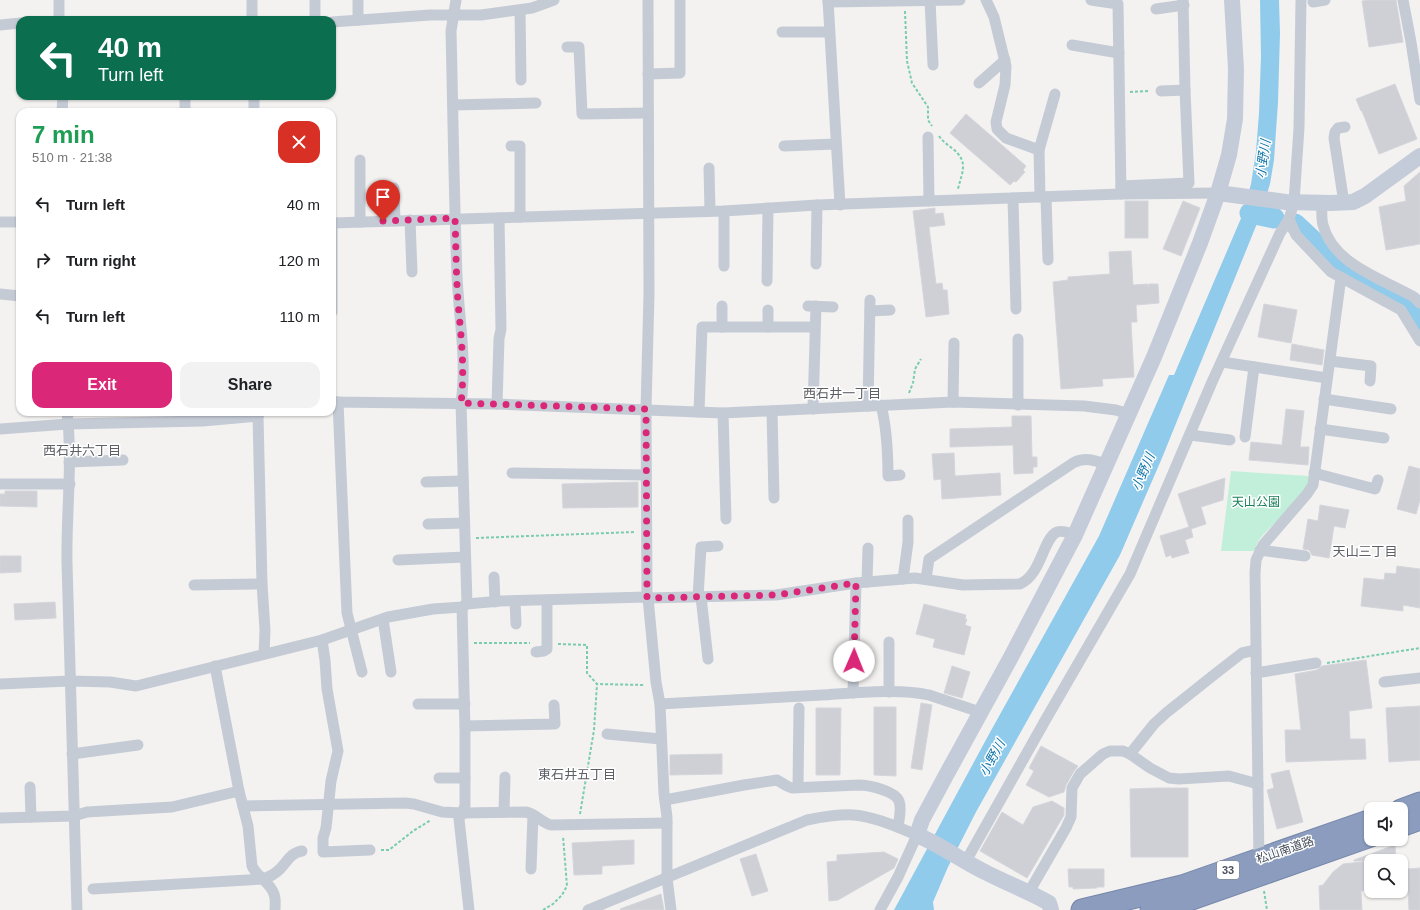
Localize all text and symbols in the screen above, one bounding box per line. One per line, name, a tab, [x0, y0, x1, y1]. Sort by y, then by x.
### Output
icon: left	[32, 32, 84, 84]
text: 40 m	[98, 32, 162, 63]
text: Turn left	[98, 65, 163, 85]
text: 7 min	[32, 121, 95, 148]
button: close	[278, 121, 320, 163]
water label: 小野川	[1253, 137, 1273, 179]
text: 510 m · 21:38	[32, 150, 112, 165]
pin	[366, 180, 400, 221]
icon: arrive	[372, 186, 394, 208]
icon: left	[32, 193, 54, 215]
text: Turn left	[66, 196, 125, 213]
text: 40 m	[287, 196, 320, 213]
icon: right	[32, 249, 54, 271]
text: Turn right	[66, 252, 136, 269]
text: 120 m	[278, 252, 320, 269]
icon: left	[32, 305, 54, 327]
text: Turn left	[66, 308, 125, 325]
text: 110 m	[279, 308, 320, 325]
button: Exit	[32, 362, 172, 408]
button: Share	[180, 362, 320, 408]
district label: 西石井一丁目	[803, 386, 881, 401]
district label: 西石井六丁目	[43, 443, 121, 458]
water label: 小野川	[1128, 449, 1158, 493]
park label: 天山公園	[1232, 495, 1280, 509]
district label: 天山三丁目	[1332, 544, 1398, 559]
position arrow	[833, 640, 875, 682]
water label: 小野川	[976, 736, 1009, 779]
district label: 東石井五丁目	[538, 767, 616, 782]
map controls	[1364, 802, 1408, 898]
button: sound	[1364, 802, 1408, 846]
street label: 松山南道路	[1254, 834, 1316, 866]
button: search	[1364, 854, 1408, 898]
road number: 33	[1217, 861, 1239, 879]

